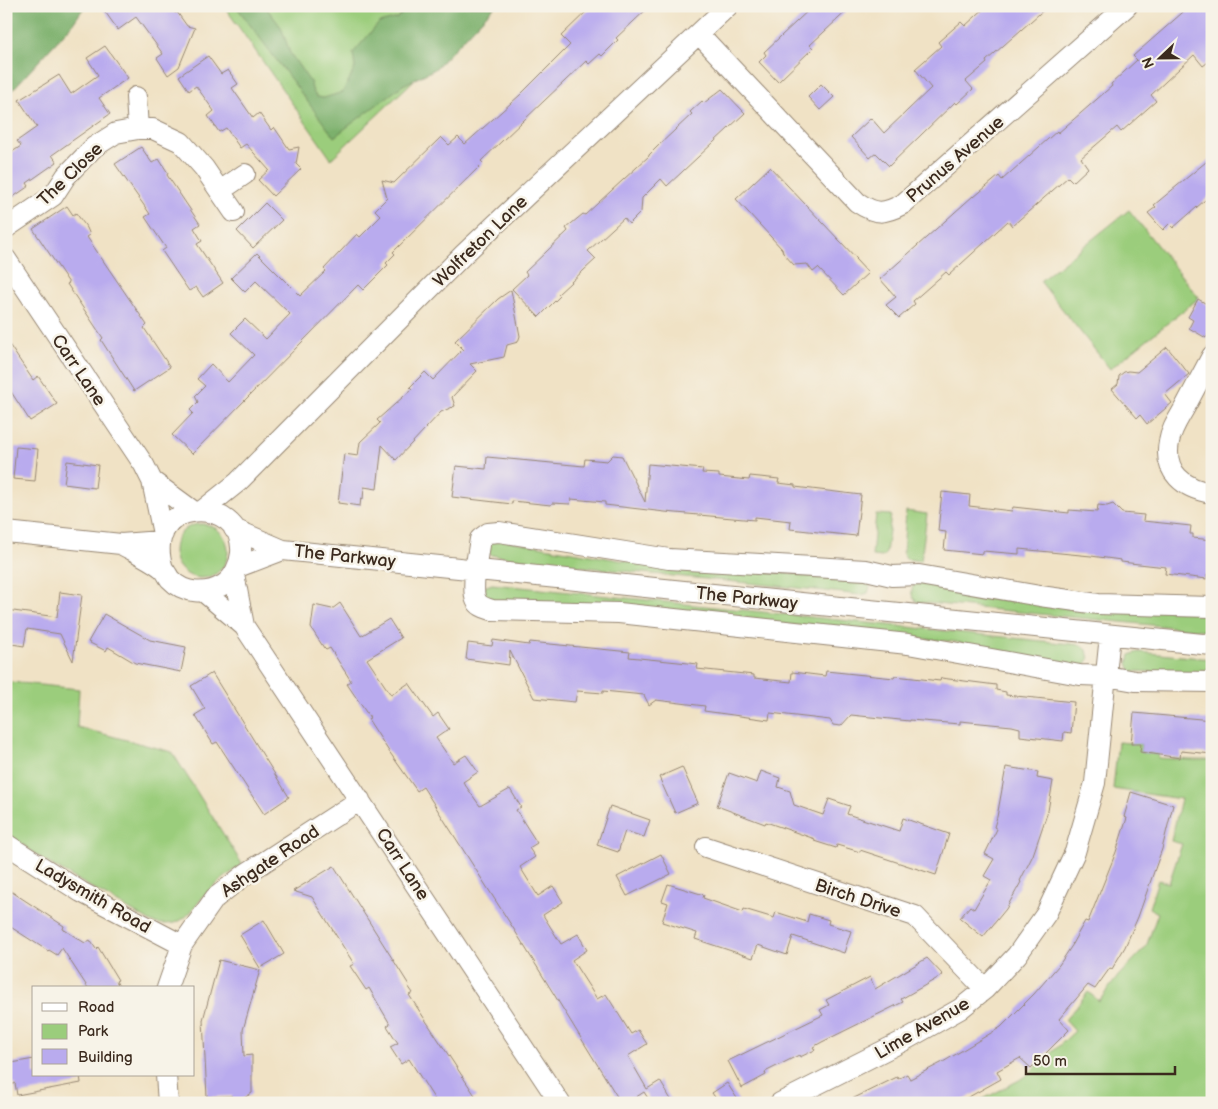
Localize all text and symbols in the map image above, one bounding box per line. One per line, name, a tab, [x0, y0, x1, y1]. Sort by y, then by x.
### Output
north arrow	[1136, 32, 1186, 82]
text: N	[1139, 55, 1158, 71]
street label: Prunus Avenue	[902, 111, 1009, 207]
street label: The Close	[33, 138, 107, 211]
street label: Wolfreton Lane	[429, 191, 532, 292]
street label: Carr Lane	[47, 331, 110, 410]
street label: The Parkway	[293, 541, 398, 572]
street label: The Parkway	[695, 583, 800, 614]
street label: Ashgate Road	[217, 821, 323, 902]
street label: Carr Lane	[372, 824, 434, 905]
street label: Ladysmith Road	[31, 855, 154, 938]
street label: Birch Drive	[812, 875, 904, 922]
legend	[32, 986, 195, 1076]
street label: Lime Avenue	[871, 993, 973, 1064]
text: Road	[78, 998, 114, 1017]
text: Park	[78, 1022, 109, 1041]
scale bar	[1026, 1044, 1174, 1076]
text: Building	[78, 1048, 133, 1067]
text: 50 m	[1033, 1052, 1067, 1071]

